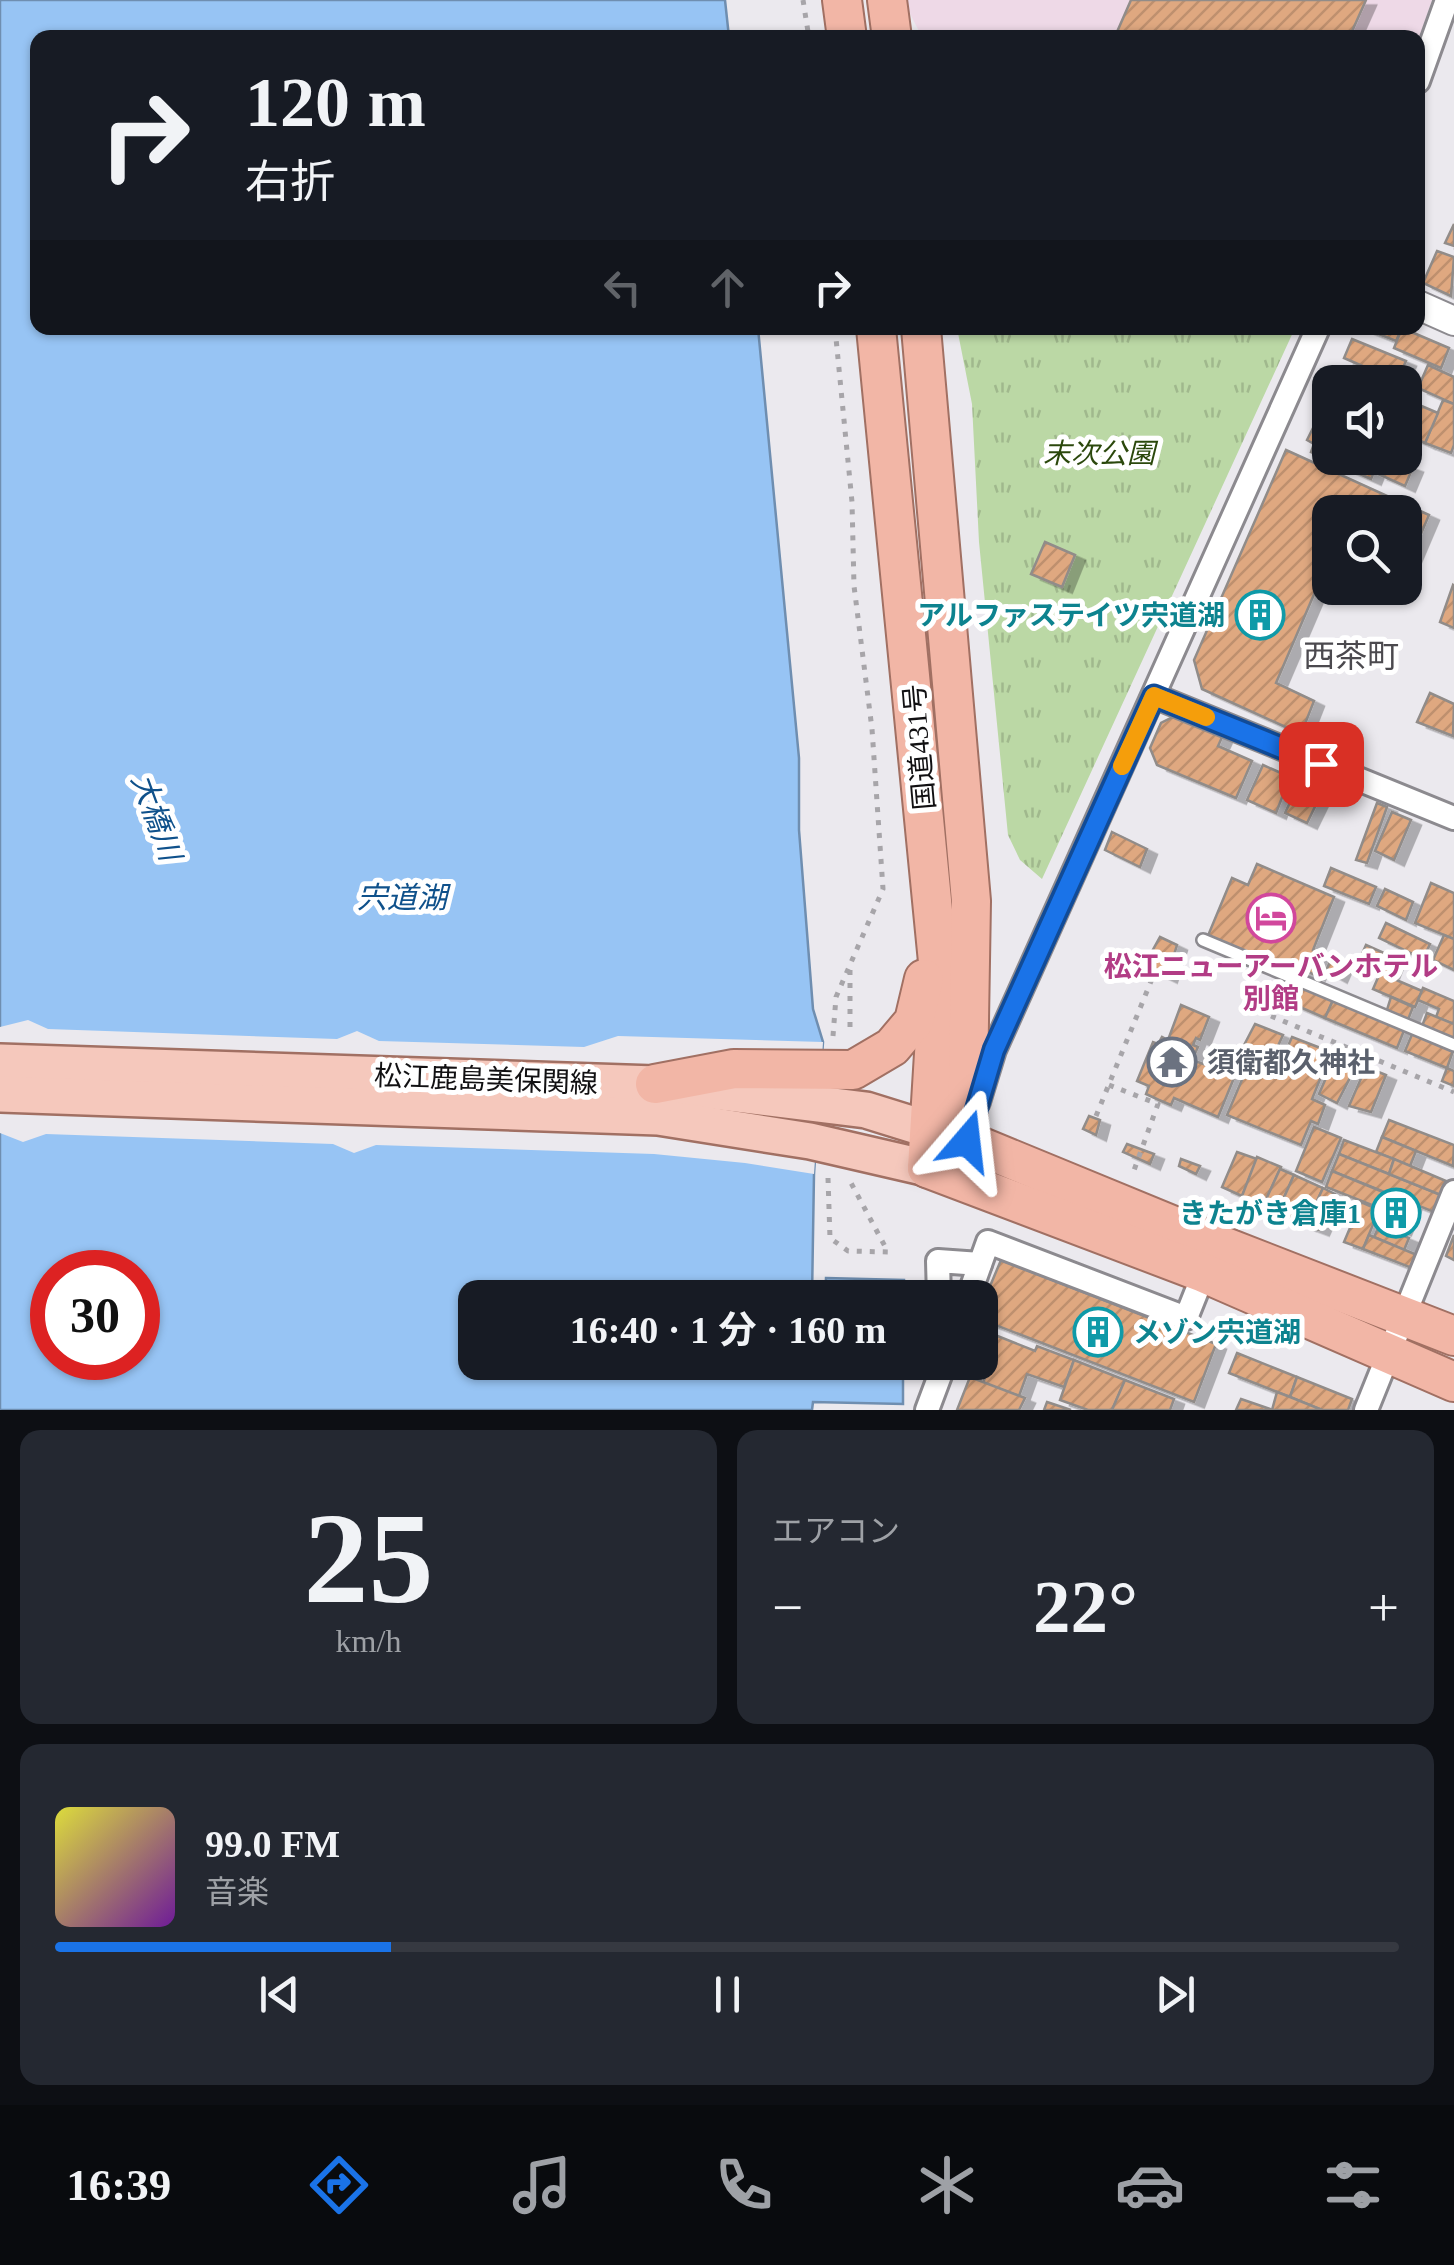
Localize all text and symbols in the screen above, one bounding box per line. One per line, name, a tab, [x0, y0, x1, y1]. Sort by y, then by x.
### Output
text: 120 m	[245, 64, 426, 141]
icon: right	[80, 70, 210, 200]
text: 右折	[245, 157, 335, 207]
icon: left	[595, 260, 650, 315]
icon: ahead	[700, 260, 755, 315]
icon: right	[805, 260, 860, 315]
map controls	[1312, 365, 1422, 605]
button: sound	[1312, 365, 1422, 475]
park label: 末次公園	[1043, 438, 1159, 469]
button: search	[1312, 495, 1422, 605]
building icon: アルファステイツ宍道湖	[1234, 589, 1286, 641]
place label: アルファステイツ宍道湖	[917, 600, 1225, 631]
district label: 西茶町	[1303, 638, 1399, 674]
street label: 国道431号	[899, 683, 940, 811]
pin	[1279, 722, 1364, 807]
icon: arrive	[1294, 737, 1349, 792]
water label: 大橋川	[126, 769, 188, 868]
water label: 宍道湖	[357, 881, 451, 914]
hotel icon: 松江ニューアーバンホテル 別館	[1245, 892, 1297, 944]
place label: 松江ニューアーバンホテル 別館	[1104, 951, 1438, 1014]
temple icon: 須衛都久神社	[1146, 1036, 1198, 1088]
place label: 須衛都久神社	[1207, 1047, 1375, 1078]
street label: 松江鹿島美保関線	[374, 1060, 598, 1099]
position arrow	[915, 1089, 1019, 1193]
building icon: きたがき倉庫1	[1370, 1187, 1422, 1239]
place label: きたがき倉庫1	[1179, 1198, 1361, 1229]
speed limit sign: 30	[30, 1250, 160, 1380]
building icon: メゾン宍道湖	[1072, 1306, 1124, 1358]
text: 16:40 · 1 分 · 160 m	[570, 1309, 886, 1351]
place label: メゾン宍道湖	[1133, 1317, 1301, 1348]
text: 25	[304, 1486, 434, 1630]
text: エアコン	[772, 1513, 900, 1549]
text: 22°	[1033, 1565, 1138, 1648]
text: −	[772, 1577, 803, 1638]
text: +	[1368, 1577, 1399, 1638]
text: km/h	[336, 1623, 401, 1659]
text: 99.0 FM	[205, 1823, 340, 1865]
text: 音楽	[205, 1874, 269, 1910]
icon: previous	[252, 1967, 307, 2022]
icon: pause	[700, 1967, 755, 2022]
icon: next	[1148, 1967, 1203, 2022]
icon: directions	[304, 2150, 374, 2220]
icon: music	[507, 2150, 577, 2220]
icon: phone	[709, 2150, 779, 2220]
icon: climate	[912, 2150, 982, 2220]
icon: car	[1115, 2150, 1185, 2220]
icon: filters	[1318, 2150, 1388, 2220]
text: 16:39	[66, 2160, 171, 2210]

